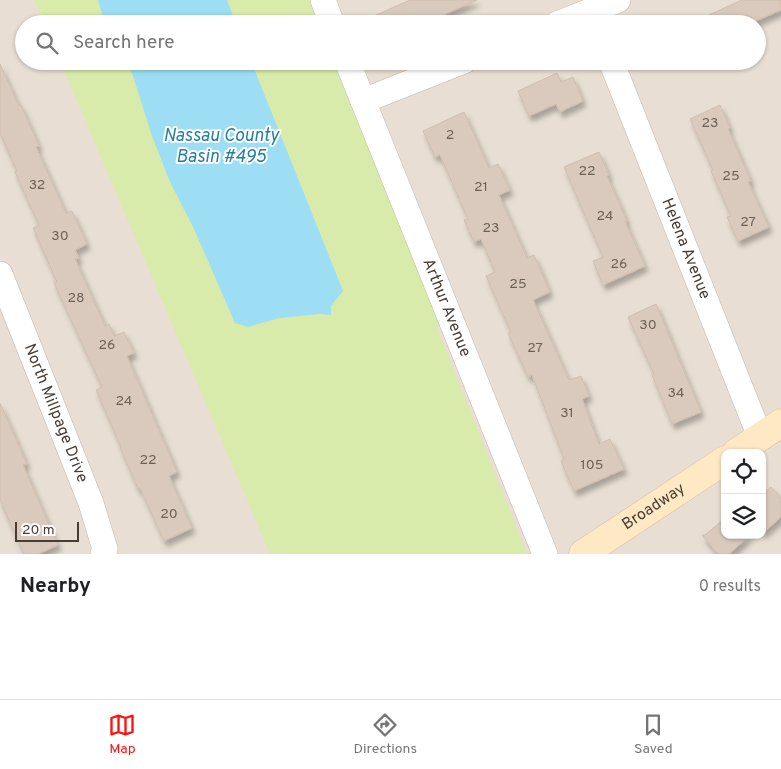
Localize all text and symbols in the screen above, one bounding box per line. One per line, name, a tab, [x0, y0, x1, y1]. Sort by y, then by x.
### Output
search box	[15, 15, 766, 70]
icon: search	[33, 29, 61, 57]
text: Search here	[73, 31, 175, 55]
house number: 23	[702, 115, 719, 132]
water label: Nassau County Basin #495	[163, 125, 280, 169]
house number: 2	[446, 127, 454, 144]
house number: 22	[578, 163, 596, 180]
house number: 25	[722, 168, 740, 185]
house number: 32	[29, 177, 45, 194]
house number: 21	[474, 179, 488, 196]
street label: Helena Avenue	[656, 195, 714, 302]
house number: 24	[596, 208, 614, 225]
house number: 27	[740, 214, 756, 231]
house number: 23	[483, 220, 500, 237]
house number: 30	[51, 228, 69, 245]
street label: Arthur Avenue	[417, 256, 475, 360]
house number: 26	[611, 256, 627, 273]
house number: 25	[509, 276, 527, 293]
house number: 28	[67, 290, 85, 307]
house number: 30	[639, 317, 657, 334]
house number: 26	[99, 337, 115, 354]
house number: 27	[527, 340, 543, 357]
street label: North Millpage Drive	[19, 341, 92, 486]
house number: 34	[667, 385, 685, 402]
house number: 24	[115, 393, 133, 410]
house number: 31	[560, 405, 574, 422]
map controls	[721, 449, 766, 539]
button: locate	[721, 449, 766, 494]
house number: 22	[139, 452, 157, 469]
house number: 105	[581, 457, 603, 474]
street label: Broadway	[619, 479, 689, 535]
button: layers	[721, 494, 766, 539]
house number: 20	[160, 506, 178, 523]
scale bar	[15, 519, 79, 542]
text: 20 m	[22, 522, 55, 539]
text: Nearby	[20, 573, 91, 600]
text: 0 results	[699, 577, 761, 597]
tab: Map	[108, 711, 136, 758]
tab: Directions	[353, 711, 417, 758]
tab: Saved	[634, 711, 673, 758]

